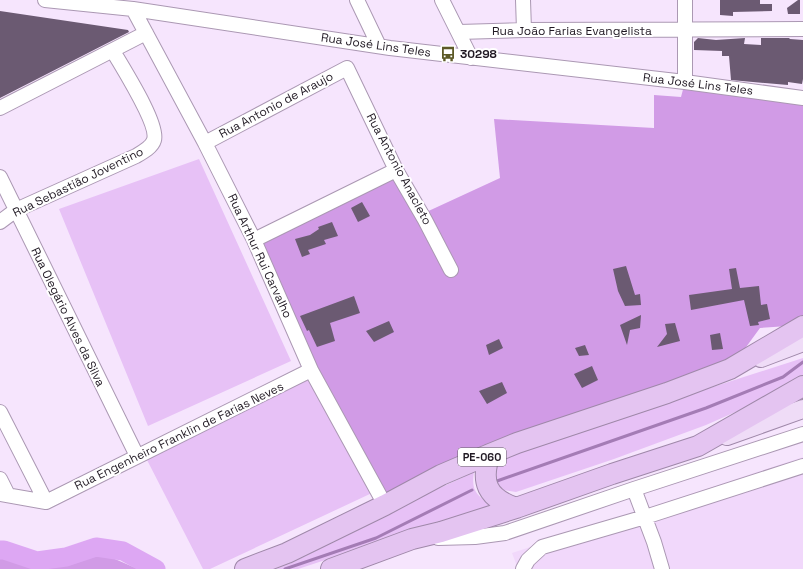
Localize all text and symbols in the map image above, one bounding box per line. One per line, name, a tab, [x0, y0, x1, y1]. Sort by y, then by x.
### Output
street label: Rua João Farias Evangelista	[492, 23, 652, 39]
street label: Rua José Lins Teles	[320, 29, 432, 61]
bus stop icon: 30298	[439, 45, 457, 63]
place label: 30298	[460, 46, 497, 62]
street label: Rua Antonio de Araujo	[216, 68, 336, 142]
street label: Rua José Lins Teles	[642, 69, 754, 99]
street label: Rua Antonio Anacleto	[363, 110, 435, 228]
street label: Rua Sebastião Joventino	[10, 143, 146, 221]
street label: Rua Arthur Rui Carvalho	[224, 191, 296, 321]
street label: Rua Olegário Alves da Silva	[27, 245, 109, 389]
street label: Rua Engenheiro Franklin de Farias Neves	[72, 378, 286, 494]
road number: PE-060	[458, 448, 506, 466]

